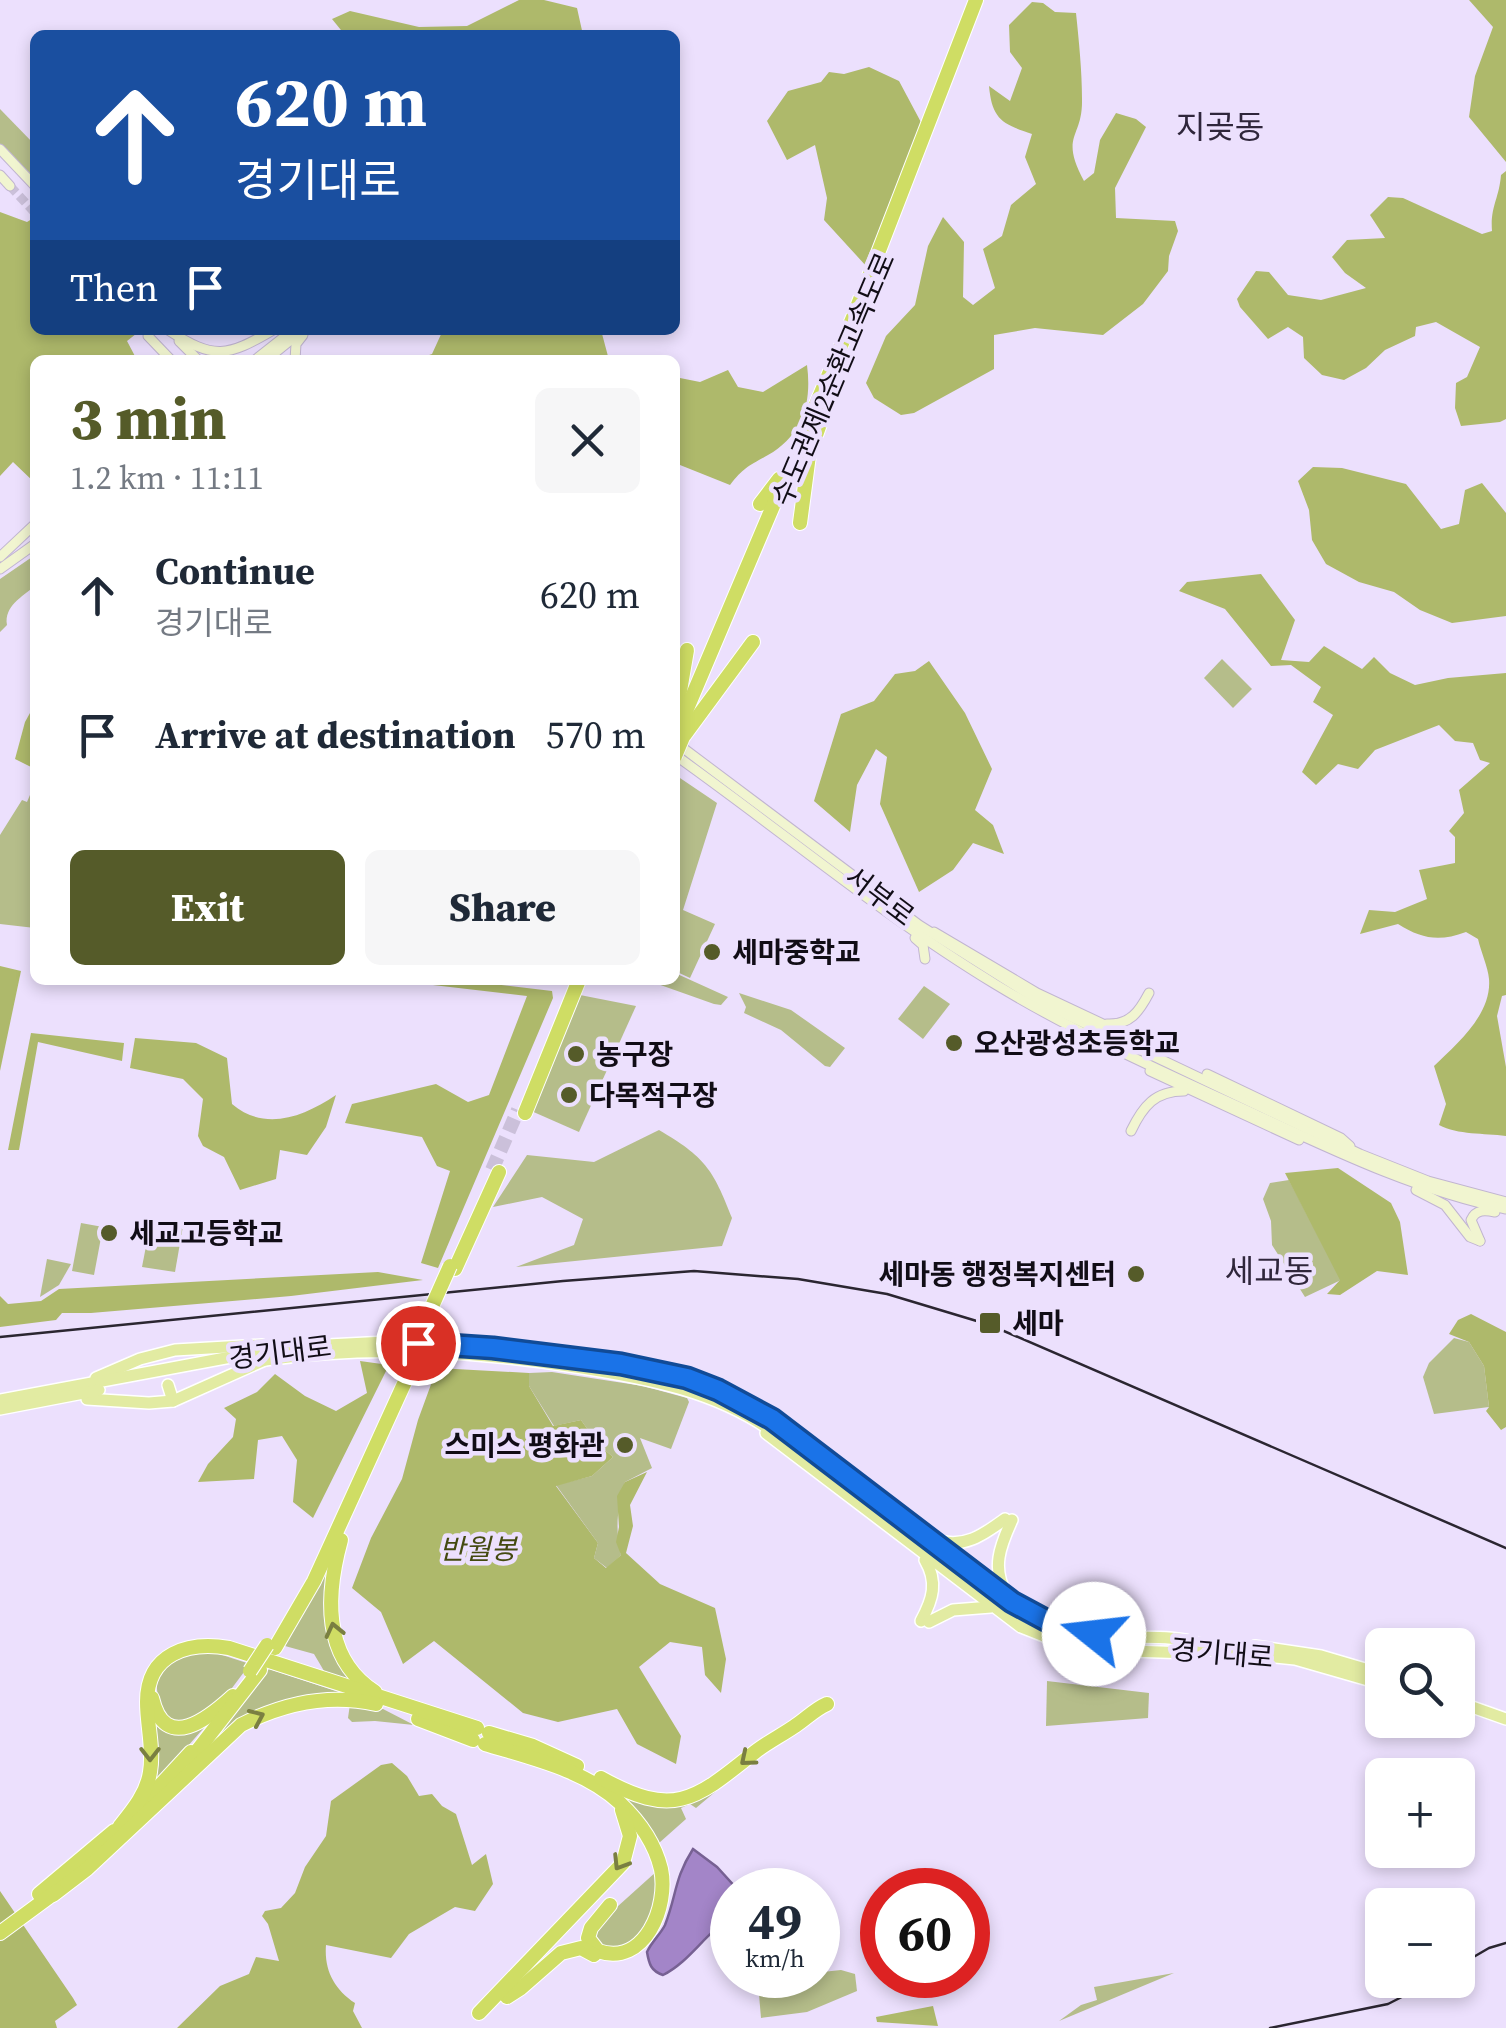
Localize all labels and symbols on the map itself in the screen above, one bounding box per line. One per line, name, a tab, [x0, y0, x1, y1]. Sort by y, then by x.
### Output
district label: 지곶동	[1176, 105, 1264, 149]
street label: 수도권제2순환고속도로	[762, 247, 904, 511]
street label: 서부로	[838, 858, 922, 934]
place label: 세마중학교	[732, 933, 861, 971]
marker: 세마중학교	[701, 941, 723, 963]
place label: 오산광성초등학교	[974, 1024, 1180, 1062]
marker: 오산광성초등학교	[943, 1032, 965, 1054]
place label: 농구장	[596, 1035, 673, 1073]
marker: 농구장	[565, 1043, 587, 1065]
place label: 다목적구장	[589, 1076, 718, 1114]
marker: 다목적구장	[558, 1084, 580, 1106]
place label: 세교고등학교	[129, 1214, 284, 1252]
marker: 세교고등학교	[98, 1222, 120, 1244]
district label: 세교동	[1225, 1249, 1313, 1293]
place label: 세마동 행정복지센터	[878, 1255, 1116, 1293]
marker: 세마동 행정복지센터	[1125, 1263, 1147, 1285]
pin	[376, 1301, 461, 1386]
place label: 세마	[1012, 1304, 1064, 1342]
marker: 세마	[977, 1310, 1003, 1336]
street label: 경기대로	[227, 1327, 333, 1377]
place label: 스미스 평화관	[444, 1426, 605, 1464]
marker: 스미스 평화관	[614, 1434, 636, 1456]
park label: 반월봉	[439, 1530, 518, 1568]
position arrow	[1042, 1582, 1146, 1686]
one-way arrow	[325, 1622, 346, 1639]
street label: 경기대로	[1169, 1630, 1275, 1676]
one-way arrow	[247, 1709, 265, 1729]
one-way arrow	[741, 1747, 759, 1765]
one-way arrow	[139, 1748, 161, 1763]
one-way arrow	[613, 1852, 632, 1870]
speed limit sign: 60	[860, 1868, 990, 1998]

